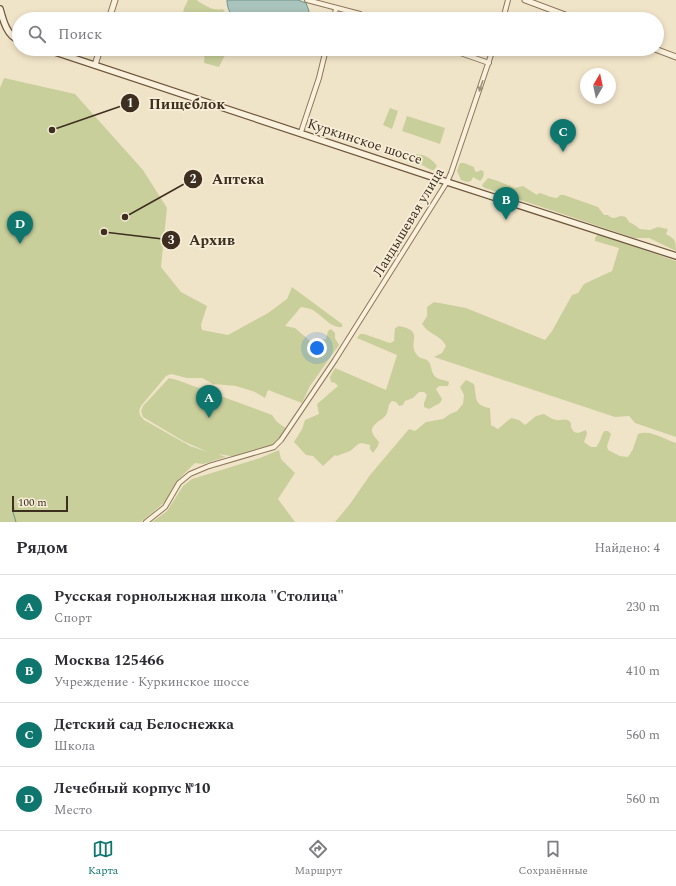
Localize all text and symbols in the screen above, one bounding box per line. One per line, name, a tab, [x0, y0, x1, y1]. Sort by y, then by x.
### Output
search box	[12, 12, 664, 56]
icon: search	[26, 23, 48, 45]
text: Поиск	[58, 23, 102, 46]
north arrow	[580, 68, 616, 104]
one-way arrow	[478, 80, 484, 92]
callout: Пищеблок	[120, 90, 233, 117]
text: Пищеблок	[149, 93, 225, 116]
text: 1	[127, 94, 133, 113]
street label: Куркинское шоссе	[305, 113, 425, 170]
pin: C	[550, 119, 576, 152]
street label: Ландышевая улица	[367, 164, 449, 281]
callout: Аптека	[183, 165, 272, 192]
text: Аптека	[212, 168, 265, 191]
text: 2	[190, 170, 197, 189]
pin: B	[493, 187, 519, 220]
pin: D	[7, 211, 33, 244]
callout: Архив	[161, 226, 243, 253]
text: Архив	[189, 229, 235, 252]
text: 3	[168, 231, 175, 250]
your location	[307, 338, 327, 358]
pin: A	[196, 385, 222, 418]
scale bar	[12, 494, 68, 513]
text: 100 m	[18, 494, 47, 511]
text: Рядом	[16, 535, 68, 561]
text: Найдено: 4	[594, 538, 660, 558]
text: Русская горнолыжная школа "Столица"	[54, 585, 344, 608]
text: A	[24, 597, 34, 617]
text: 230 m	[626, 597, 660, 617]
text: Спорт	[54, 608, 92, 628]
text: Москва 125466	[54, 649, 164, 672]
text: B	[24, 661, 34, 681]
text: 410 m	[626, 661, 660, 681]
text: Учреждение · Куркинское шоссе	[54, 672, 249, 692]
text: Детский сад Белоснежка	[54, 713, 234, 736]
text: C	[24, 725, 34, 745]
text: 560 m	[626, 725, 660, 745]
text: Школа	[54, 736, 95, 756]
text: Лечебный корпус №10	[54, 777, 210, 800]
text: D	[24, 789, 34, 809]
text: 560 m	[626, 789, 660, 809]
text: Место	[54, 800, 92, 820]
tab: Карта	[88, 838, 118, 879]
tab: Маршрут	[294, 838, 342, 879]
tab: Сохранённые	[519, 838, 588, 879]

